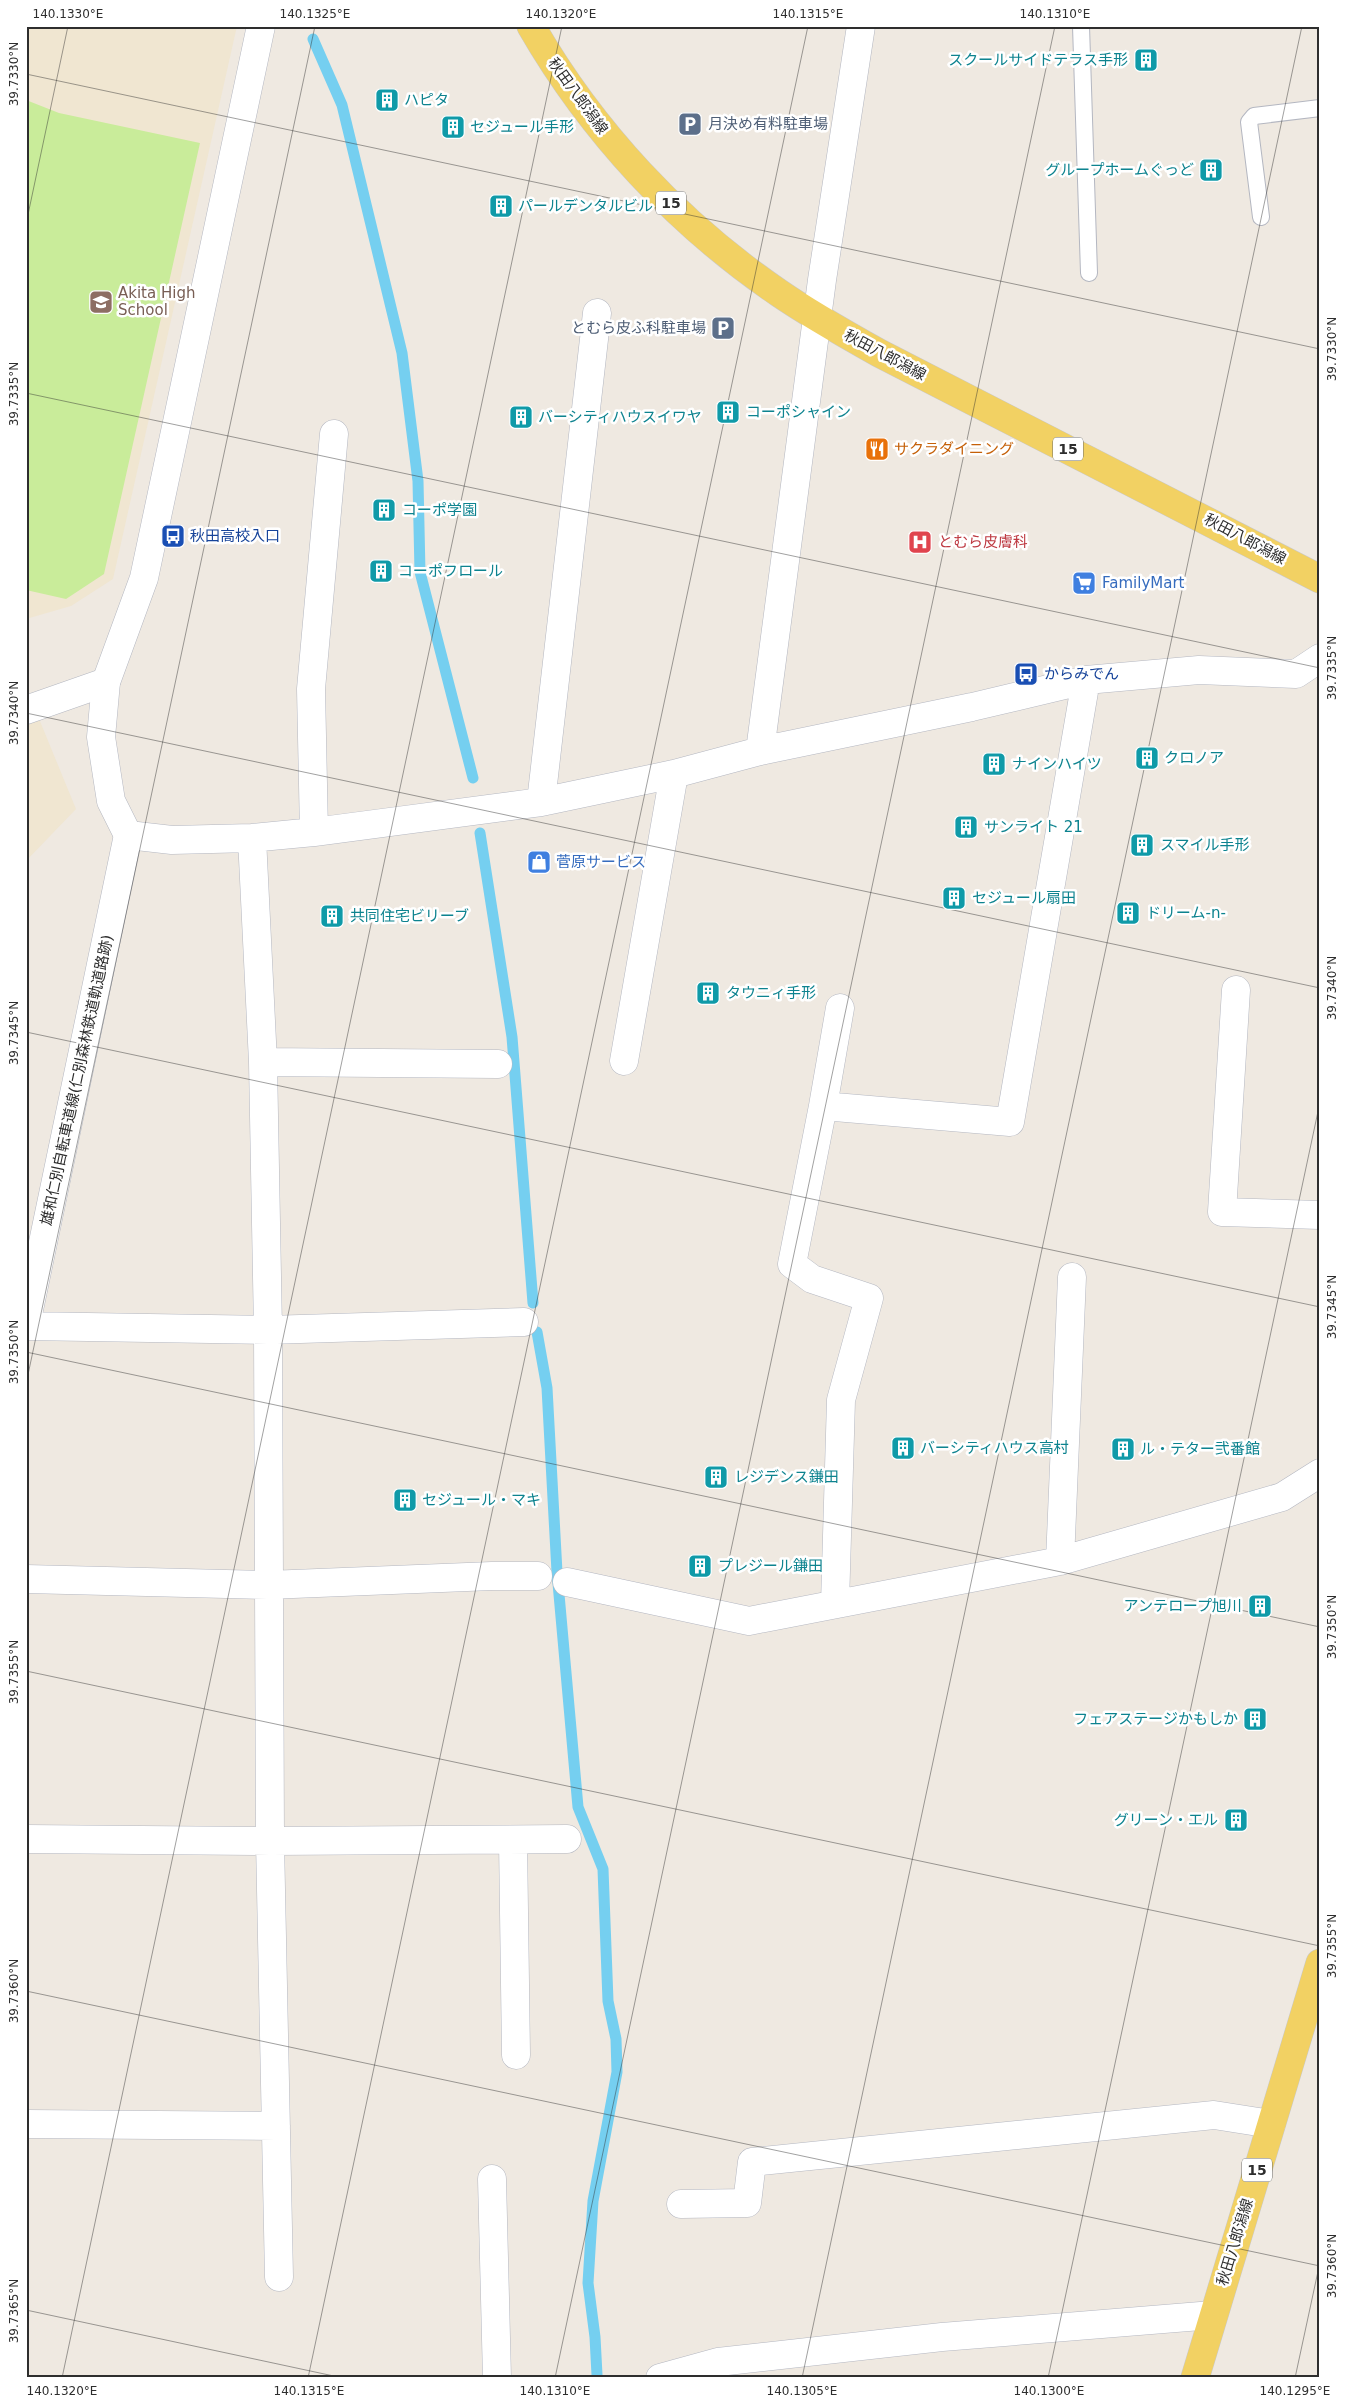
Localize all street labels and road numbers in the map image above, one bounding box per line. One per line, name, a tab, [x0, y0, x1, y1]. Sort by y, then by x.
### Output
street label: 秋田八郎潟線	[544, 54, 612, 138]
road number: 15	[656, 192, 686, 214]
street label: 秋田八郎潟線	[841, 326, 929, 384]
road number: 15	[1053, 438, 1083, 460]
street label: 秋田八郎潟線	[1201, 510, 1289, 568]
street label: 雄和仁別自転車道線(仁別森林鉄道軌道路跡)	[37, 933, 117, 1227]
road number: 15	[1242, 2158, 1272, 2182]
street label: 秋田八郎潟線	[1213, 2196, 1257, 2288]

